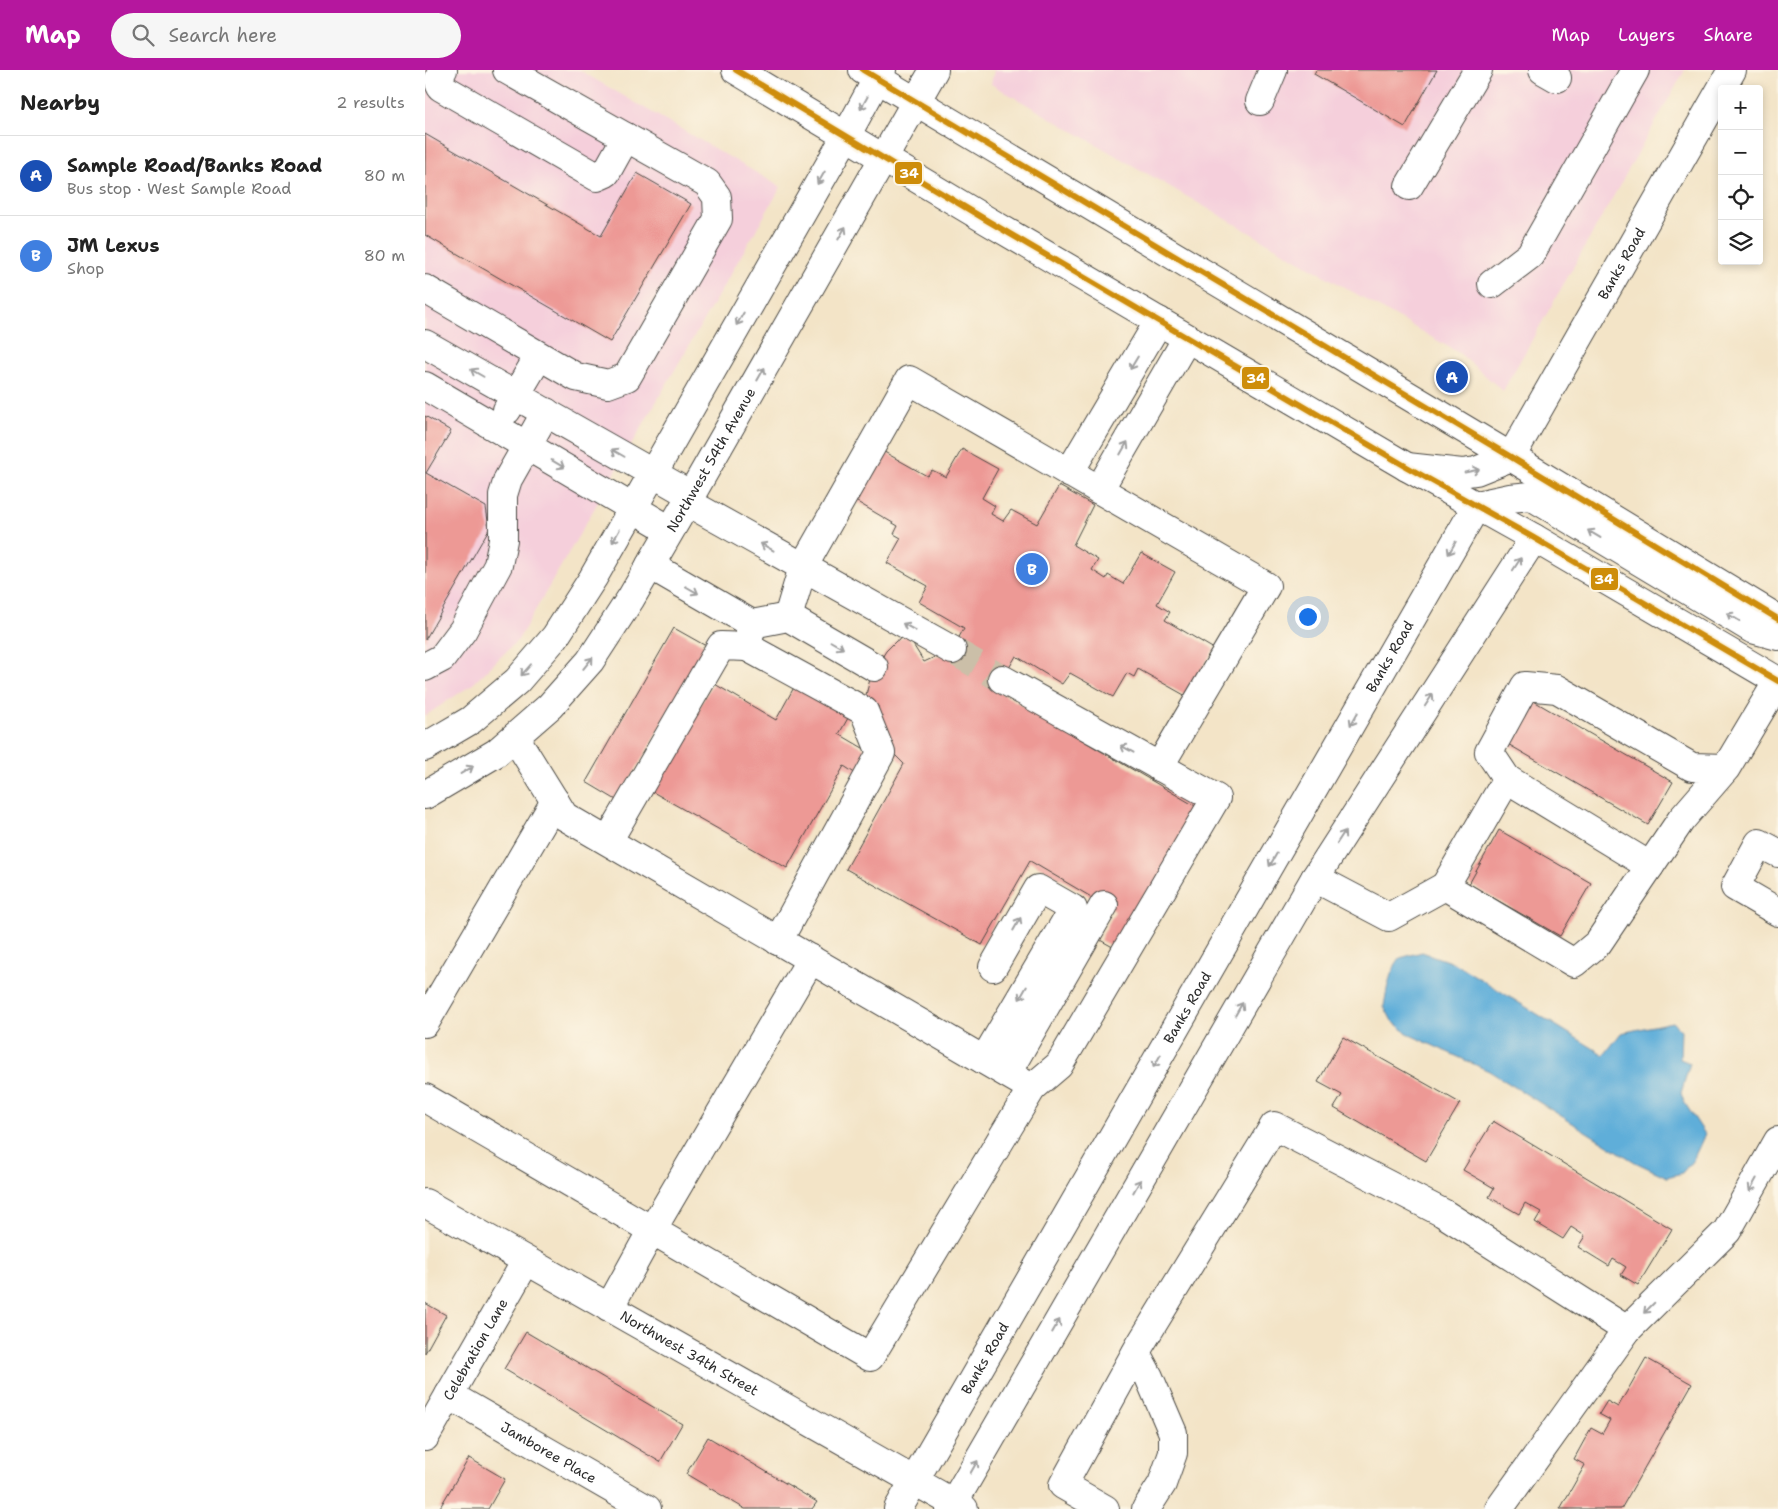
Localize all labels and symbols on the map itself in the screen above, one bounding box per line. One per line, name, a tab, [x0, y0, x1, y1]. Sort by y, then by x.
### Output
one-way arrow	[858, 95, 868, 110]
line badge: 34	[894, 161, 923, 185]
text: 34	[899, 164, 919, 182]
one-way arrow	[816, 171, 826, 185]
street label: Banks Road	[1594, 224, 1649, 303]
one-way arrow	[837, 226, 847, 240]
one-way arrow	[735, 311, 745, 325]
one-way arrow	[1128, 356, 1138, 370]
pin: A	[1436, 358, 1468, 396]
line badge: 34	[1241, 366, 1270, 390]
one-way arrow	[756, 367, 766, 381]
one-way arrow	[469, 368, 484, 378]
text: 34	[1246, 369, 1266, 387]
street label: Northwest 54th Avenue	[662, 384, 759, 535]
one-way arrow	[1119, 441, 1129, 455]
one-way arrow	[611, 448, 626, 458]
one-way arrow	[550, 459, 564, 469]
one-way arrow	[1464, 466, 1480, 475]
one-way arrow	[611, 528, 620, 543]
one-way arrow	[1588, 528, 1602, 538]
one-way arrow	[1447, 540, 1457, 554]
one-way arrow	[760, 542, 775, 552]
pin: B	[1016, 550, 1048, 588]
one-way arrow	[1512, 557, 1522, 571]
line badge: 34	[1590, 567, 1619, 591]
text: 34	[1594, 570, 1614, 588]
one-way arrow	[685, 585, 699, 595]
your location	[1295, 604, 1321, 630]
one-way arrow	[1727, 612, 1741, 622]
street label: Banks Road	[1362, 617, 1417, 696]
one-way arrow	[902, 621, 917, 631]
one-way arrow	[829, 641, 844, 651]
one-way arrow	[582, 657, 593, 670]
one-way arrow	[520, 664, 531, 677]
one-way arrow	[1424, 694, 1434, 708]
one-way arrow	[1348, 711, 1358, 725]
one-way arrow	[1120, 744, 1135, 754]
one-way arrow	[459, 765, 473, 775]
one-way arrow	[1336, 831, 1346, 845]
one-way arrow	[1267, 852, 1277, 866]
one-way arrow	[1013, 918, 1023, 932]
street label: Banks Road	[1159, 968, 1215, 1047]
one-way arrow	[1018, 986, 1028, 1000]
one-way arrow	[1235, 1002, 1245, 1016]
one-way arrow	[1151, 1053, 1161, 1068]
one-way arrow	[1748, 1177, 1757, 1192]
one-way arrow	[1132, 1178, 1142, 1193]
street label: Celebration Lane	[439, 1295, 512, 1404]
one-way arrow	[1643, 1302, 1656, 1314]
street label: Northwest 34th Street	[617, 1307, 762, 1400]
street label: Banks Road	[957, 1319, 1013, 1397]
one-way arrow	[1051, 1320, 1061, 1334]
street label: Jamboree Place	[497, 1418, 600, 1487]
one-way arrow	[970, 1460, 980, 1474]

